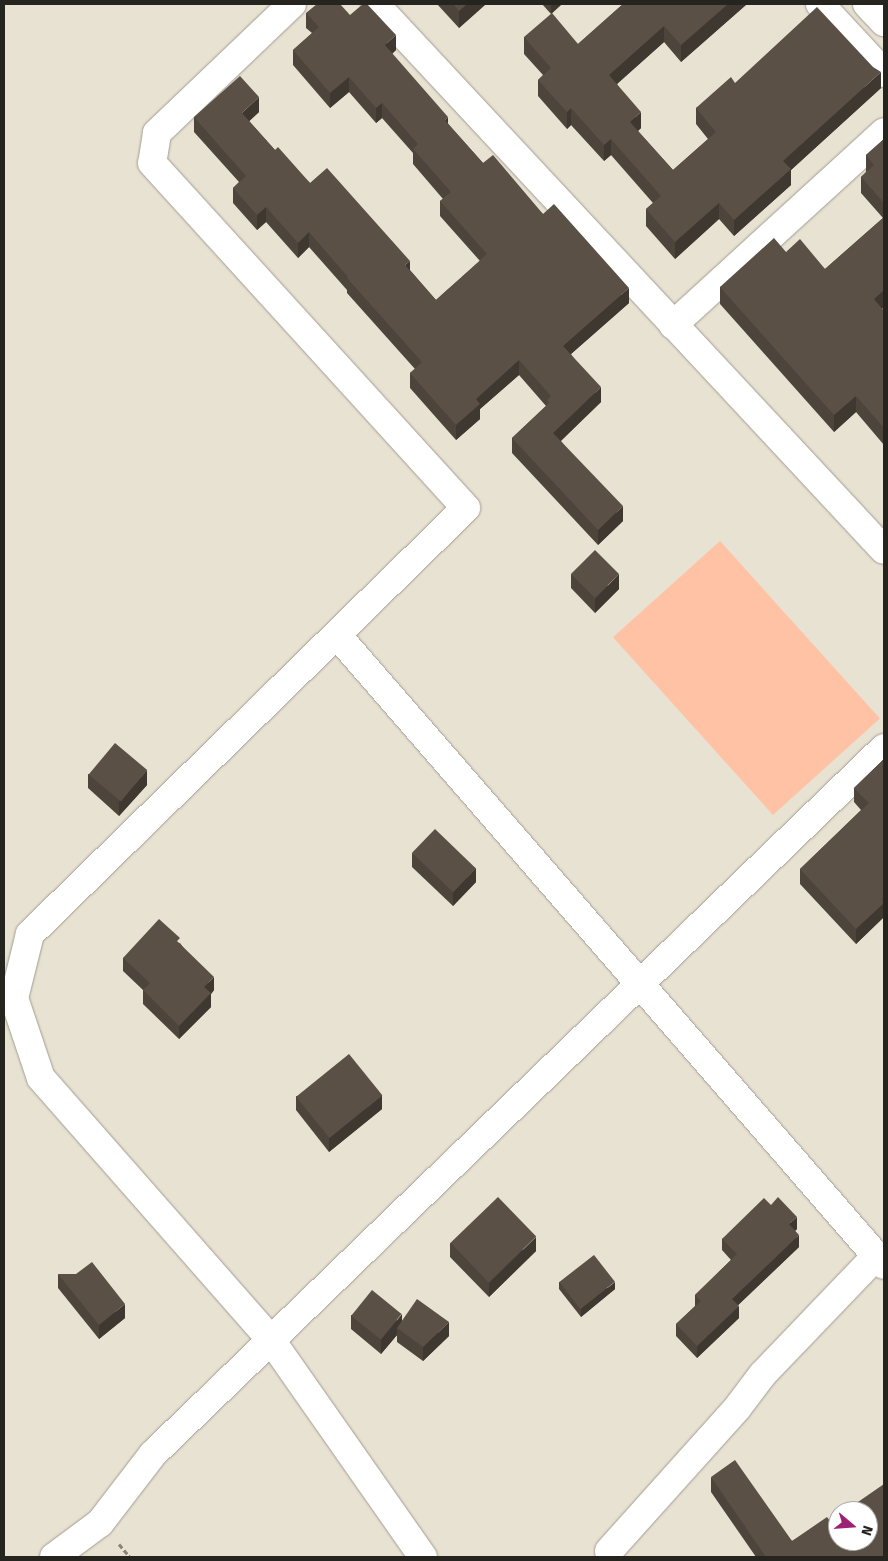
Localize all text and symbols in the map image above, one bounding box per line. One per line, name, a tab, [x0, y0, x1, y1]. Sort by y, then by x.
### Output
north arrow	[828, 1501, 878, 1551]
text: N	[857, 1523, 876, 1538]

